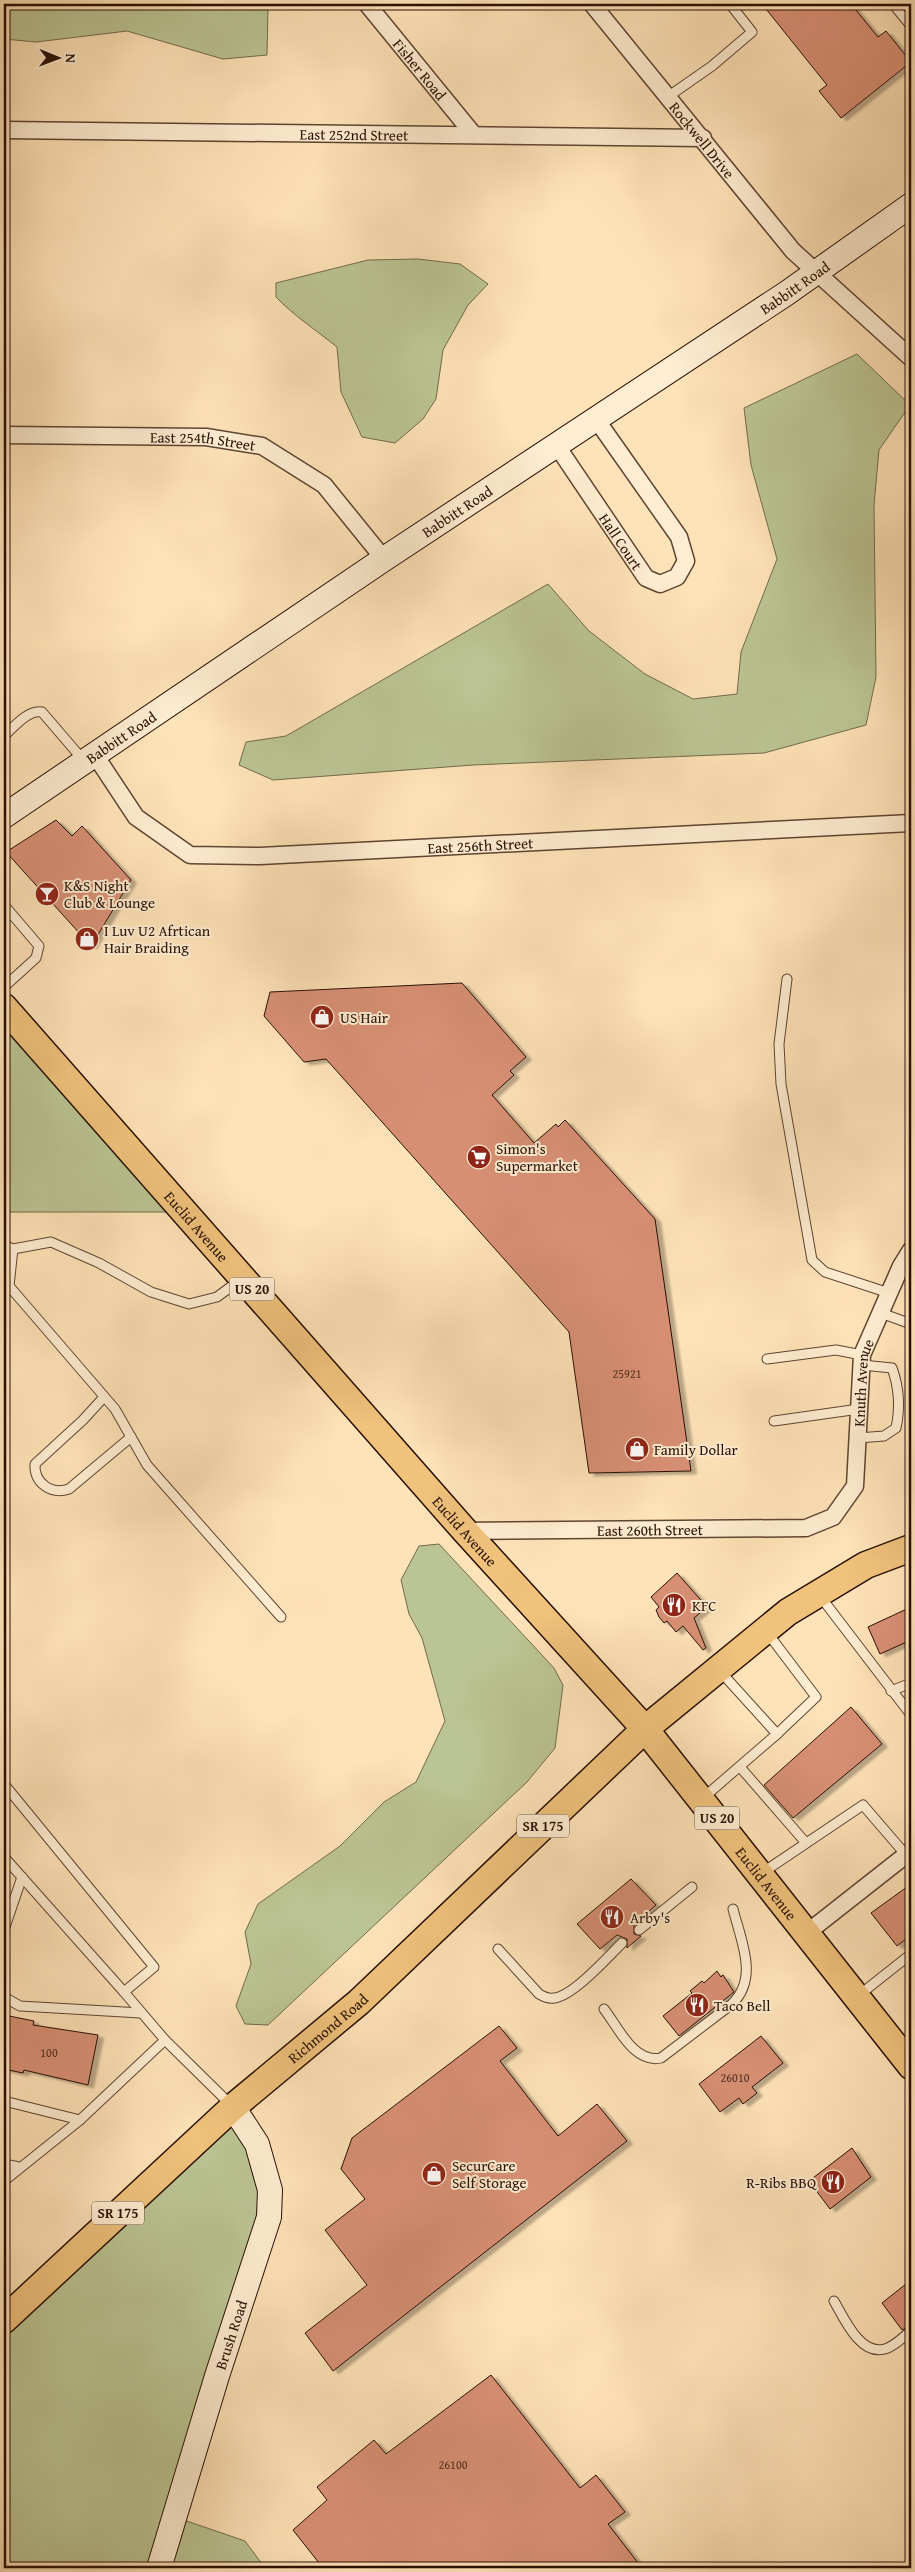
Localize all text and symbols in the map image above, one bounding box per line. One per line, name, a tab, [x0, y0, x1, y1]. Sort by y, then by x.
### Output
north arrow	[32, 32, 82, 82]
street label: Fisher Road	[389, 34, 452, 104]
text: N	[61, 53, 81, 64]
street label: Rockwell Drive	[665, 97, 740, 183]
street label: East 252nd Street	[300, 123, 409, 145]
street label: Babbitt Road	[755, 256, 834, 319]
street label: East 254th Street	[150, 426, 258, 455]
street label: Babbitt Road	[417, 480, 496, 542]
street label: Hall Court	[595, 509, 648, 574]
street label: Babbitt Road	[82, 706, 160, 768]
street label: East 256th Street	[427, 832, 535, 858]
place label: K&S Night Club & Lounge	[64, 875, 155, 913]
bar icon: K&S Night Club & Lounge	[34, 881, 60, 907]
place label: I Luv U2 Afrtican Hair Braiding	[104, 920, 211, 958]
shop icon: I Luv U2 Afrtican Hair Braiding	[74, 926, 100, 952]
shop icon: US Hair	[309, 1004, 335, 1030]
place label: US Hair	[340, 1007, 388, 1028]
place label: Simon's Supermarket	[496, 1138, 579, 1176]
supermarket icon: Simon's Supermarket	[466, 1144, 492, 1170]
street label: Euclid Avenue	[160, 1186, 234, 1266]
road number: US 20	[230, 1278, 274, 1300]
street label: Knuth Avenue	[848, 1335, 878, 1427]
house number: 25921	[613, 1365, 642, 1382]
shop icon: Family Dollar	[624, 1436, 650, 1462]
place label: Family Dollar	[654, 1439, 738, 1460]
street label: Euclid Avenue	[428, 1491, 502, 1571]
street label: East 260th Street	[597, 1518, 704, 1540]
restaurant icon: KFC	[661, 1592, 687, 1618]
place label: KFC	[692, 1595, 716, 1616]
road number: US 20	[694, 1806, 740, 1830]
road number: SR 175	[517, 1814, 569, 1838]
street label: Euclid Avenue	[731, 1842, 802, 1924]
restaurant icon: Arby's	[599, 1904, 625, 1930]
place label: Arby's	[630, 1907, 670, 1928]
street label: Richmond Road	[283, 1988, 373, 2068]
restaurant icon: Taco Bell	[684, 1992, 710, 2018]
place label: Taco Bell	[714, 1995, 770, 2016]
house number: 100	[40, 2044, 58, 2061]
house number: 26010	[721, 2069, 750, 2086]
place label: SecurCare Self Storage	[452, 2155, 527, 2193]
shop icon: SecurCare Self Storage	[421, 2161, 447, 2187]
restaurant icon: R-Ribs BBQ	[820, 2169, 846, 2195]
place label: R-Ribs BBQ	[746, 2172, 817, 2193]
road number: SR 175	[92, 2202, 144, 2224]
street label: Brush Road	[209, 2297, 252, 2372]
house number: 26100	[439, 2456, 468, 2473]

